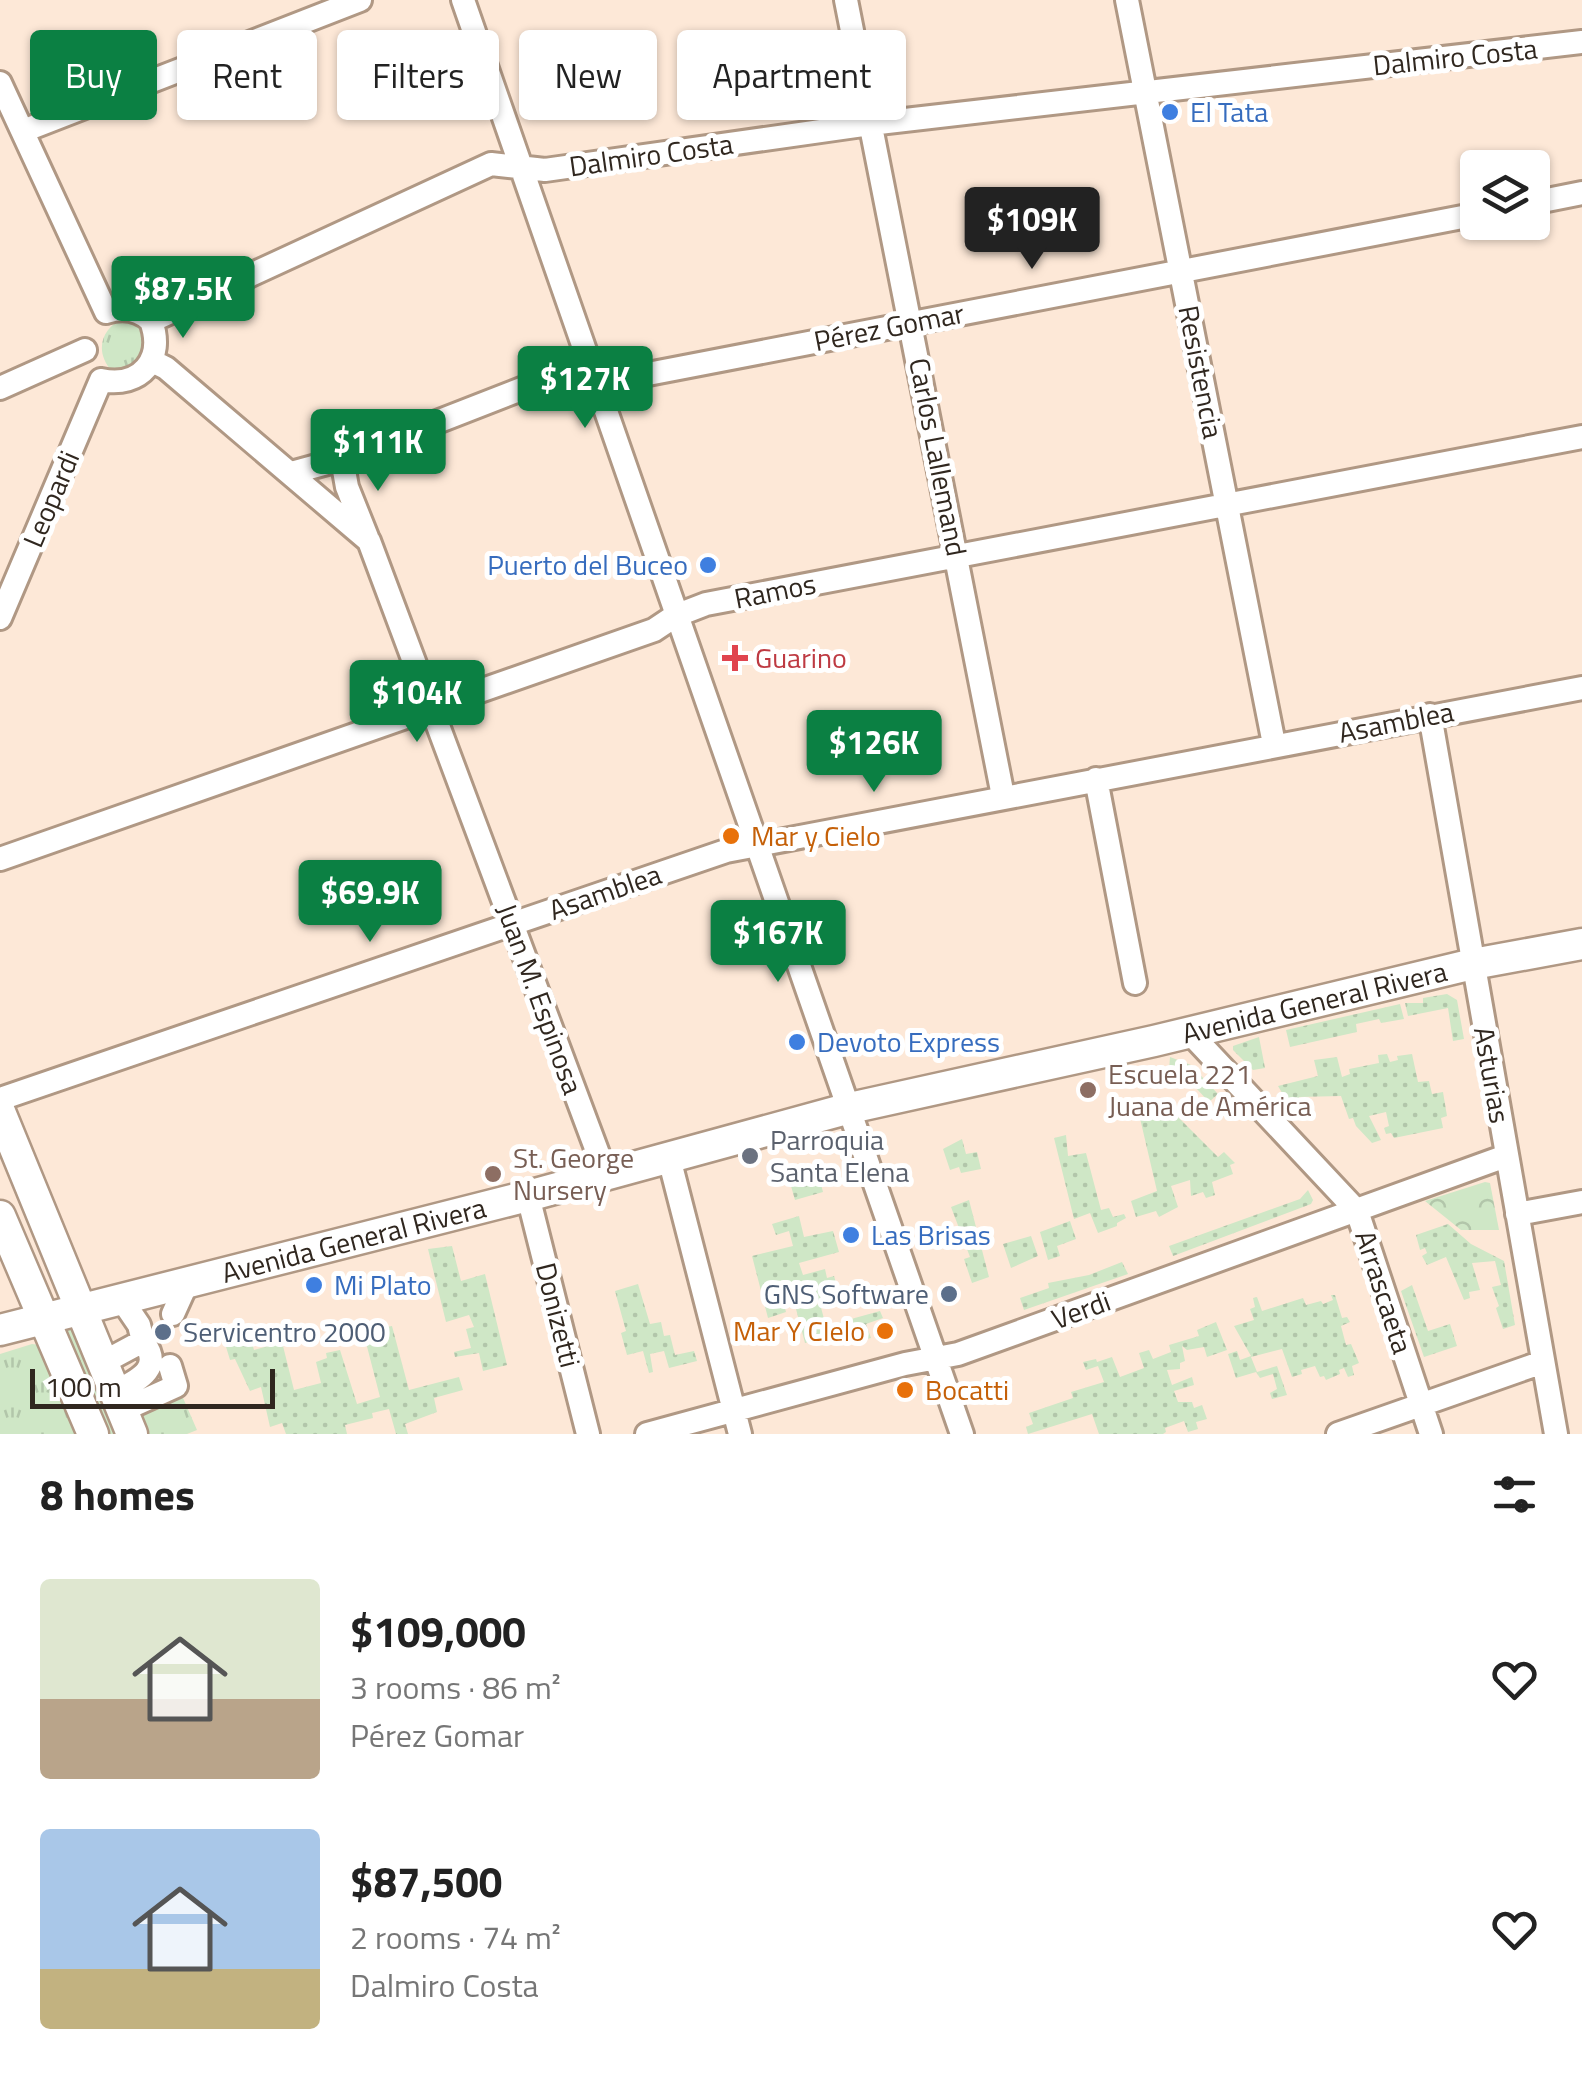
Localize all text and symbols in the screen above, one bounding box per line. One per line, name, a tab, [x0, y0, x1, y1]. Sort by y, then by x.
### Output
street label: Dalmiro Costa	[1371, 26, 1539, 87]
chip: Buy	[30, 30, 157, 120]
chip: Rent	[177, 30, 317, 120]
chip: Filters	[337, 30, 499, 120]
chip: New	[519, 30, 657, 120]
chip: Apartment	[677, 30, 906, 120]
place label: El Tata	[1190, 90, 1268, 133]
marker: El Tata	[1159, 101, 1181, 123]
street label: Dalmiro Costa	[566, 122, 736, 187]
map controls	[1460, 150, 1550, 240]
button: layers	[1460, 150, 1550, 240]
pin: $109K	[962, 187, 1102, 272]
text: $109K	[987, 195, 1077, 243]
pin: $87.5K	[102, 256, 264, 341]
text: $87.5K	[134, 264, 232, 312]
street label: Pérez Gomar	[810, 291, 968, 362]
street label: Resistencia	[1168, 302, 1235, 442]
pin: $127K	[515, 346, 655, 431]
text: $127K	[540, 354, 630, 402]
street label: Carlos Lallemand	[898, 354, 979, 560]
pin: $111K	[308, 409, 448, 494]
text: $111K	[333, 417, 423, 465]
street label: Leopardi	[11, 444, 90, 554]
place label: Puerto del Buceo	[487, 543, 688, 586]
marker: Puerto del Buceo	[697, 554, 719, 576]
street label: Ramos	[730, 562, 819, 619]
place label: Guarino	[755, 636, 847, 679]
marker: Guarino	[724, 647, 746, 669]
pin: $104K	[347, 660, 487, 745]
text: $104K	[372, 668, 462, 716]
street label: Asamblea	[1335, 689, 1457, 754]
pin: $126K	[804, 710, 944, 795]
text: $126K	[829, 718, 919, 766]
place label: Mar y Cielo	[751, 814, 881, 857]
marker: Mar y Cielo	[720, 825, 742, 847]
street label: Asamblea	[543, 852, 667, 931]
pin: $69.9K	[289, 860, 451, 945]
text: $69.9K	[321, 868, 419, 916]
street label: Juan M. Espinosa	[486, 897, 595, 1100]
pin: $167K	[708, 900, 848, 985]
text: $167K	[733, 908, 823, 956]
street label: Avenida General Rivera	[1178, 949, 1451, 1054]
place label: Devoto Express	[817, 1020, 1000, 1063]
street label: Asturias	[1463, 1023, 1522, 1127]
marker: Devoto Express	[786, 1031, 808, 1053]
place label: Escuela 221 Juana de América	[1108, 1052, 1312, 1127]
marker: Escuela 221 Juana de América	[1077, 1079, 1099, 1101]
place label: Parroquia Santa Elena	[770, 1118, 909, 1193]
place label: St. George Nursery	[513, 1136, 634, 1211]
marker: Parroquia Santa Elena	[739, 1145, 761, 1167]
marker: St. George Nursery	[482, 1163, 504, 1185]
street label: Avenida General Rivera	[217, 1186, 490, 1294]
place label: Las Brisas	[871, 1213, 991, 1256]
marker: Las Brisas	[840, 1224, 862, 1246]
street label: Arrascaeta	[1344, 1225, 1425, 1359]
street label: Donizetti	[525, 1258, 592, 1372]
place label: Mi Plato	[334, 1263, 432, 1306]
place label: GNS Software	[764, 1272, 929, 1315]
marker: Mi Plato	[303, 1274, 325, 1296]
street label: Verdi	[1045, 1279, 1116, 1340]
marker: GNS Software	[938, 1283, 960, 1305]
place label: Mar Y CIelo	[733, 1309, 865, 1352]
place label: Servicentro 2000	[183, 1310, 386, 1353]
marker: Mar Y CIelo	[874, 1320, 896, 1342]
marker: Servicentro 2000	[152, 1321, 174, 1343]
scale bar	[30, 1364, 275, 1408]
text: 100 m	[45, 1365, 122, 1408]
place label: Bocatti	[925, 1368, 1009, 1411]
marker: Bocatti	[894, 1379, 916, 1401]
text: 8 homes	[40, 1462, 195, 1526]
icon: filters	[1487, 1467, 1542, 1522]
text: $109,000	[350, 1599, 526, 1663]
icon: home	[120, 1619, 240, 1739]
icon: heart	[1487, 1652, 1542, 1707]
text: 3 rooms · 86 m²	[350, 1663, 561, 1711]
text: Pérez Gomar	[350, 1711, 524, 1759]
text: $87,500	[350, 1849, 502, 1913]
icon: home	[120, 1869, 240, 1989]
icon: heart	[1487, 1902, 1542, 1957]
text: 2 rooms · 74 m²	[350, 1913, 561, 1961]
text: Dalmiro Costa	[350, 1961, 539, 2009]

